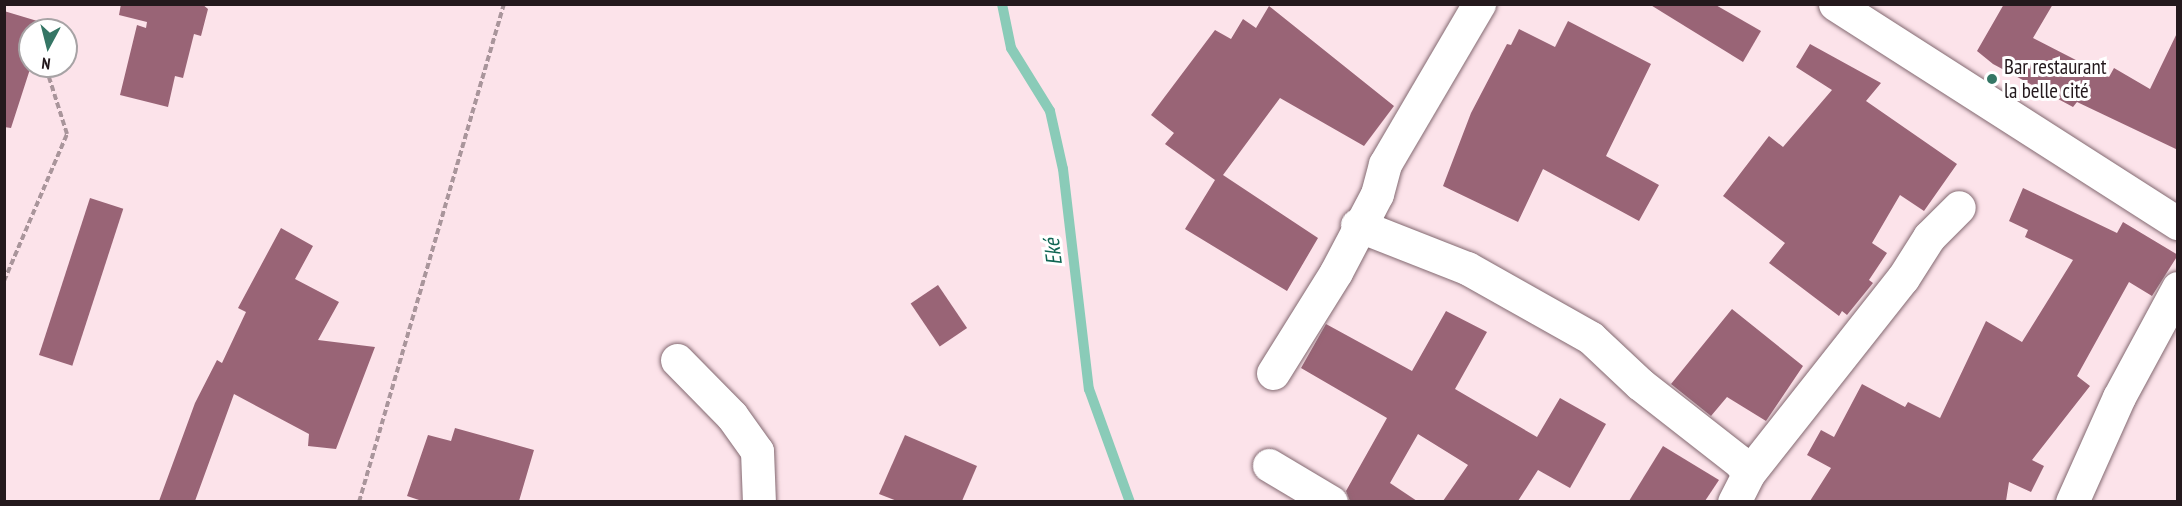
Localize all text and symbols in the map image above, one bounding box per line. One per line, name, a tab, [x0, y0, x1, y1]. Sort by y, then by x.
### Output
north arrow	[18, 18, 78, 78]
text: N	[41, 53, 52, 74]
place label: Bar restaurant la belle cité	[2004, 54, 2106, 104]
marker: Bar restaurant la belle cité	[1985, 72, 1999, 86]
water label: Eké	[1038, 237, 1068, 267]

